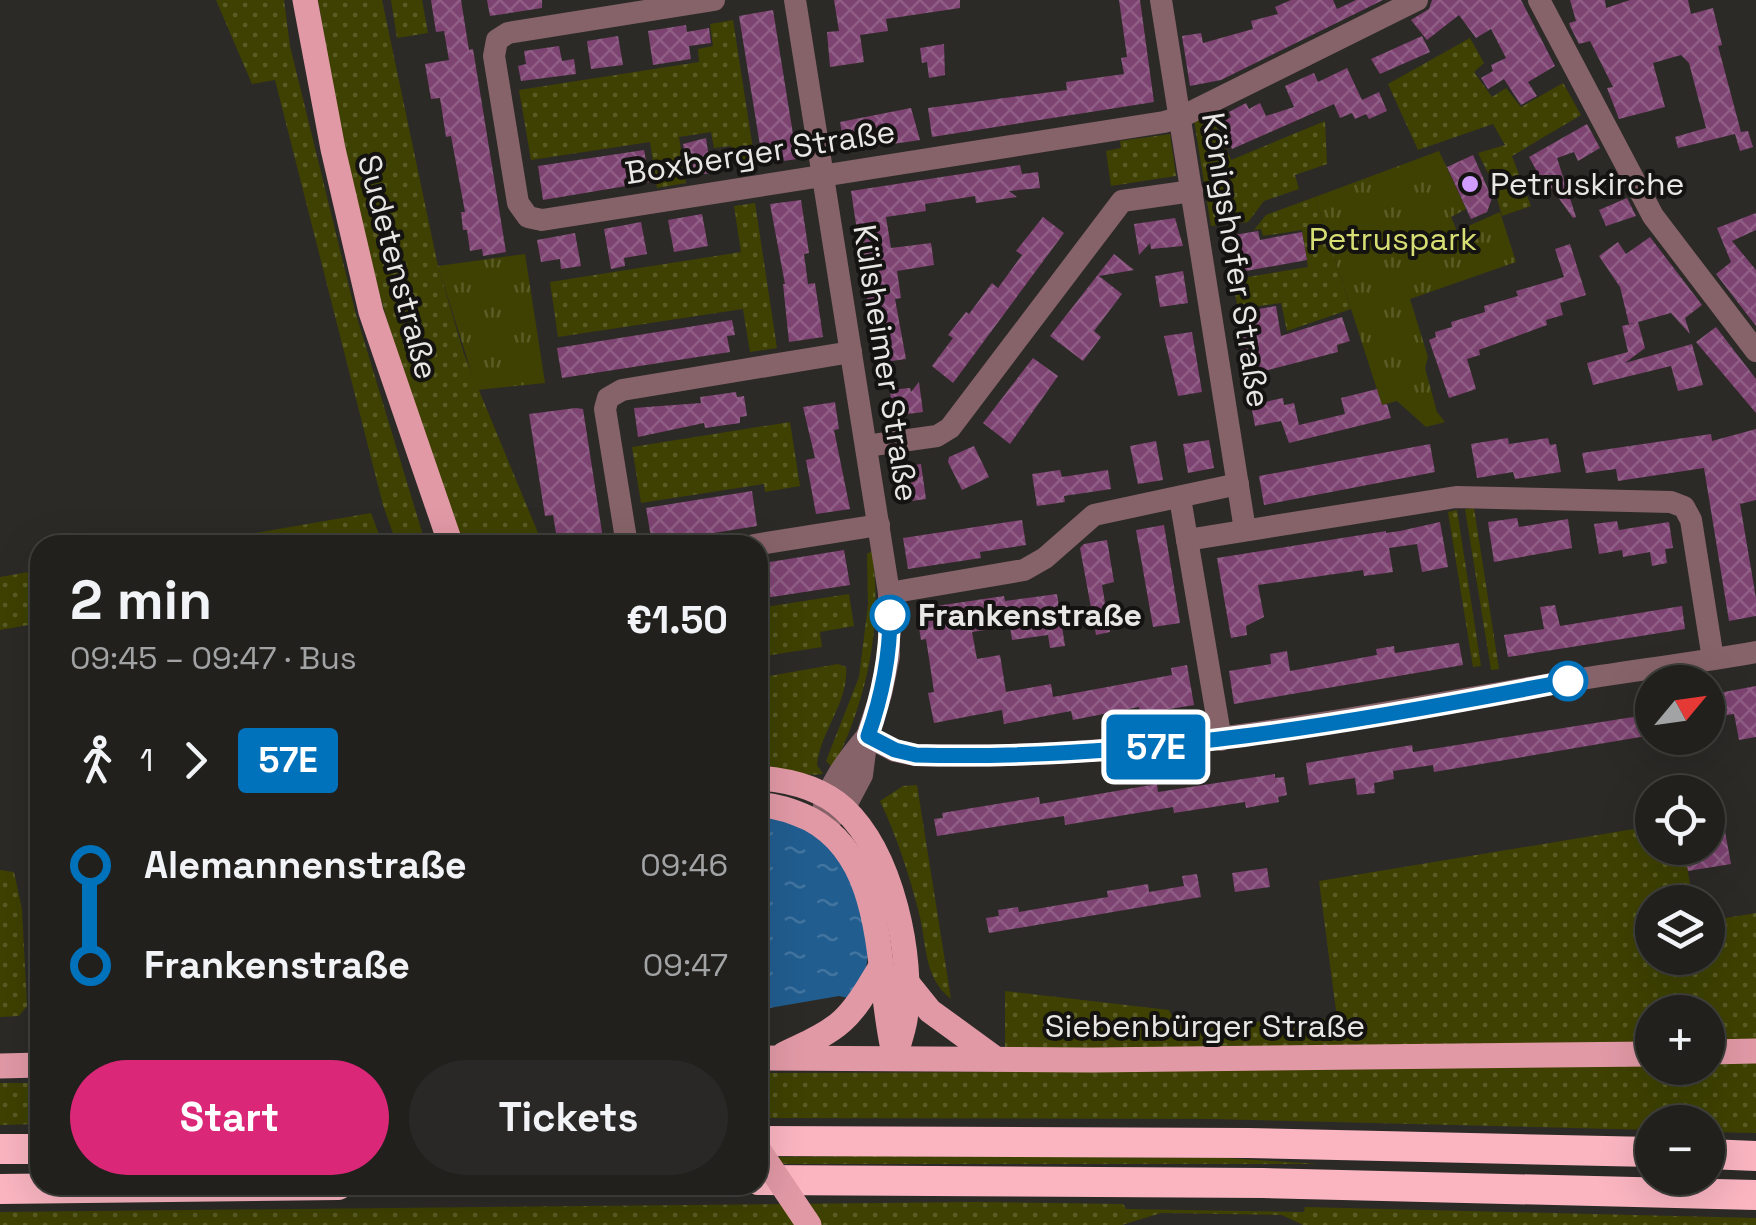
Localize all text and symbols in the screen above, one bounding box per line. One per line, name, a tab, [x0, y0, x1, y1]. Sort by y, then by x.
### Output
street label: Königshofer Straße	[1193, 110, 1279, 410]
street label: Boxberger Straße	[622, 111, 898, 193]
street label: Sudetenstraße	[349, 150, 447, 384]
place label: Petruskirche	[1490, 164, 1685, 204]
marker: Petruskirche	[1459, 173, 1481, 195]
park label: Petruspark	[1309, 219, 1477, 259]
street label: Külsheimer Straße	[844, 222, 928, 504]
text: 2 min	[70, 565, 212, 635]
place label: Frankenstraße	[918, 595, 1142, 635]
text: €1.50	[626, 596, 728, 644]
marker: Frankenstraße	[871, 596, 909, 634]
text: 09:45 – 09:47 · Bus	[70, 638, 357, 678]
unlabelled marker	[1549, 662, 1587, 700]
north arrow	[1635, 665, 1725, 755]
map controls	[1635, 665, 1725, 1195]
line badge: 57E	[1098, 714, 1214, 780]
text: 57E	[1126, 725, 1186, 769]
icon: walk	[70, 733, 125, 788]
icon: forward	[168, 733, 223, 788]
text: 57E	[258, 738, 318, 782]
text: 1	[140, 740, 153, 780]
button: locate	[1635, 775, 1725, 865]
text: Alemannenstraße	[144, 841, 467, 889]
text: 09:46	[640, 845, 728, 885]
button: layers	[1635, 885, 1725, 975]
text: Frankenstraße	[144, 941, 410, 989]
text: 09:47	[643, 945, 728, 985]
button: +	[1635, 995, 1725, 1085]
street label: Siebenbürger Straße	[1045, 1006, 1365, 1046]
button: Start	[70, 1060, 389, 1175]
button: Tickets	[409, 1060, 728, 1175]
button: −	[1635, 1105, 1725, 1195]

